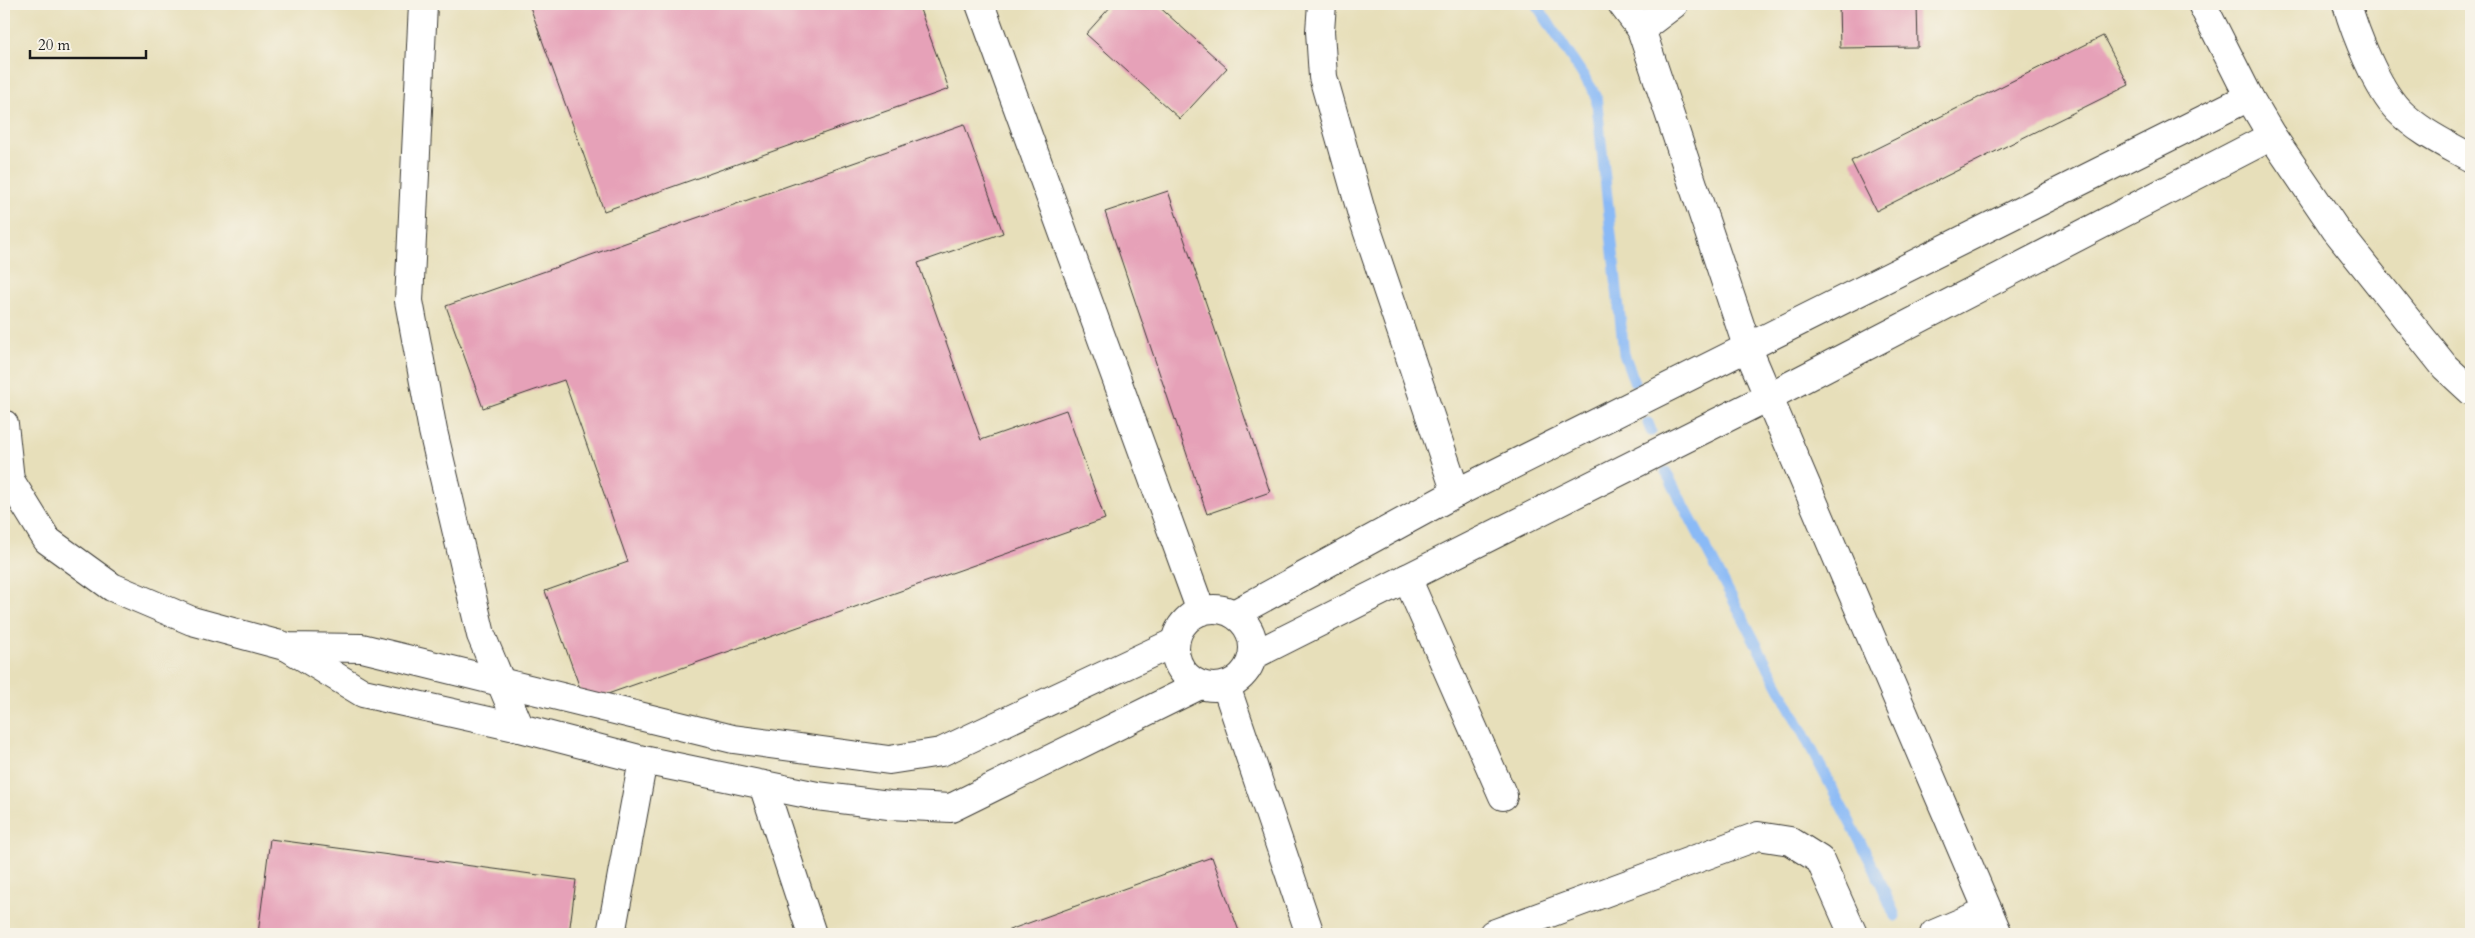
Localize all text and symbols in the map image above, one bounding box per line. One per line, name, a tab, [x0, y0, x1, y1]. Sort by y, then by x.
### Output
scale bar	[30, 28, 146, 60]
text: 20 m	[38, 35, 70, 55]

